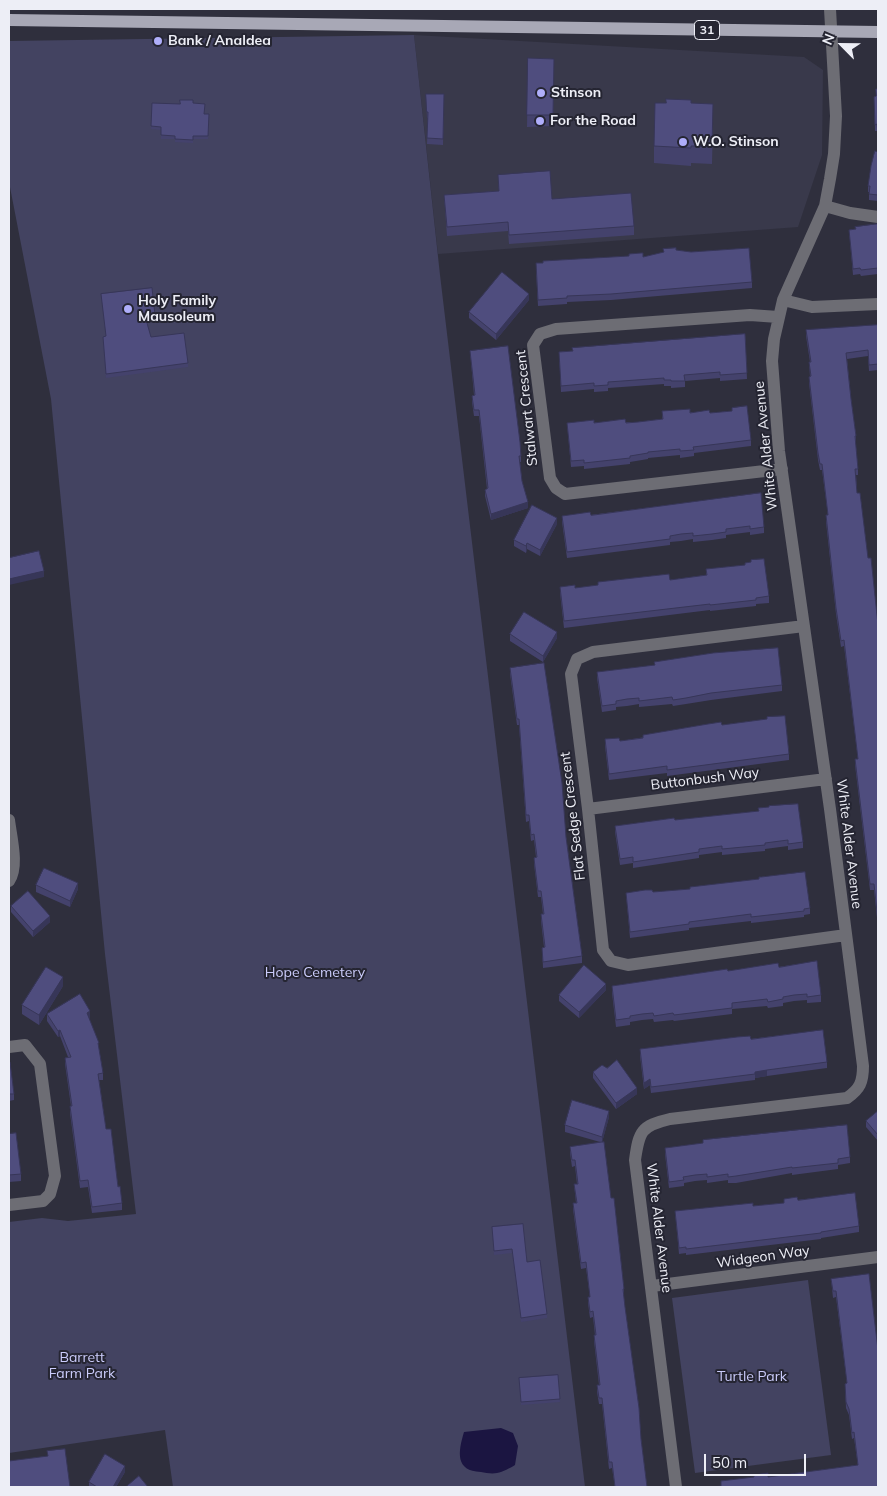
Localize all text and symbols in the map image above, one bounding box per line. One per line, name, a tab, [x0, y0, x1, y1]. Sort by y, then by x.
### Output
road number: 31	[694, 20, 720, 40]
north arrow	[817, 20, 867, 70]
text: N	[818, 31, 839, 48]
place label: Bank / Analdea	[168, 33, 271, 49]
marker: Bank / Analdea	[152, 35, 164, 47]
place label: Stinson	[551, 85, 601, 101]
marker: Stinson	[535, 87, 547, 99]
place label: For the Road	[550, 113, 636, 129]
marker: For the Road	[534, 115, 546, 127]
place label: W.O. Stinson	[693, 134, 779, 150]
marker: W.O. Stinson	[677, 136, 689, 148]
place label: Holy Family Mausoleum	[138, 293, 216, 326]
marker: Holy Family Mausoleum	[122, 303, 134, 315]
street label: Stalwart Crescent	[513, 349, 541, 467]
street label: White Alder Avenue	[751, 380, 781, 512]
street label: Flat Sedge Crescent	[557, 751, 589, 881]
street label: Buttonbush Way	[650, 764, 760, 794]
street label: White Alder Avenue	[833, 778, 865, 910]
park label: Hope Cemetery	[265, 965, 365, 981]
street label: White Alder Avenue	[643, 1162, 675, 1294]
street label: Widgeon Way	[715, 1242, 811, 1272]
park label: Barrett Farm Park	[49, 1350, 115, 1382]
park label: Turtle Park	[717, 1369, 787, 1385]
scale bar	[707, 1444, 810, 1476]
text: 50 m	[712, 1453, 747, 1472]

